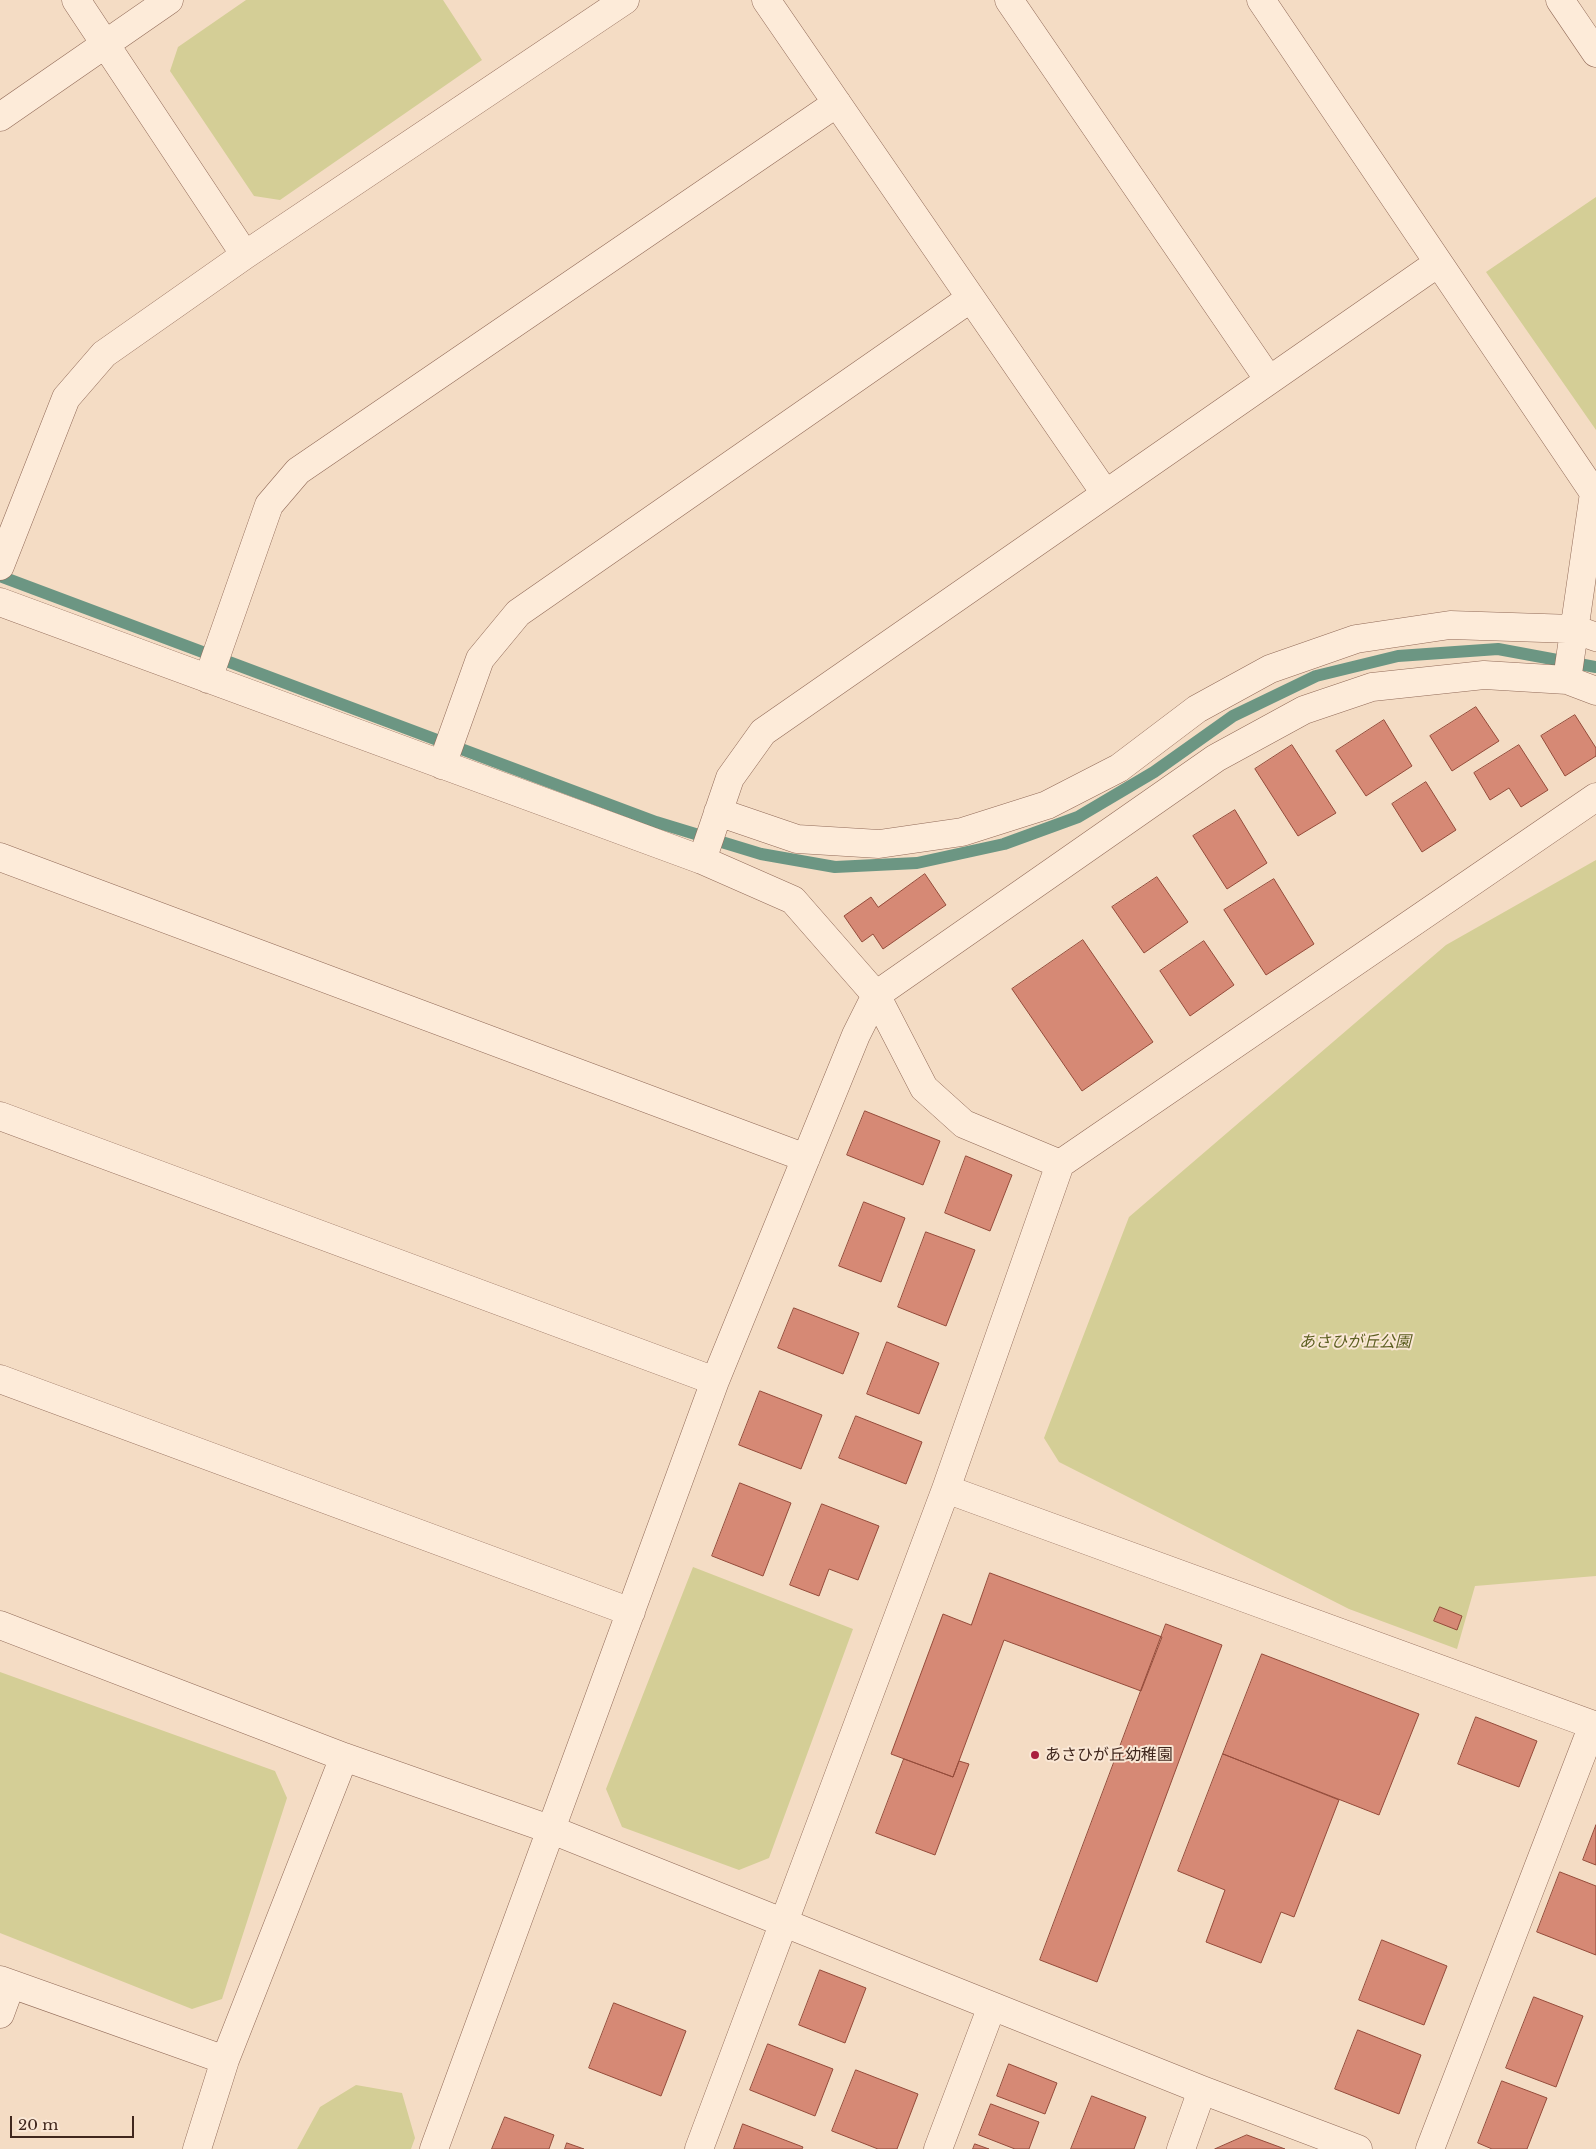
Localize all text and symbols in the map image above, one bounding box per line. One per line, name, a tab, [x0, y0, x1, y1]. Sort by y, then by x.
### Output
park label: あさひが丘公園	[1299, 1332, 1411, 1352]
place label: あさひが丘幼稚園	[1045, 1745, 1173, 1765]
marker: あさひが丘幼稚園	[1029, 1749, 1041, 1761]
scale bar	[12, 2106, 136, 2138]
text: 20 m	[18, 2115, 58, 2134]

